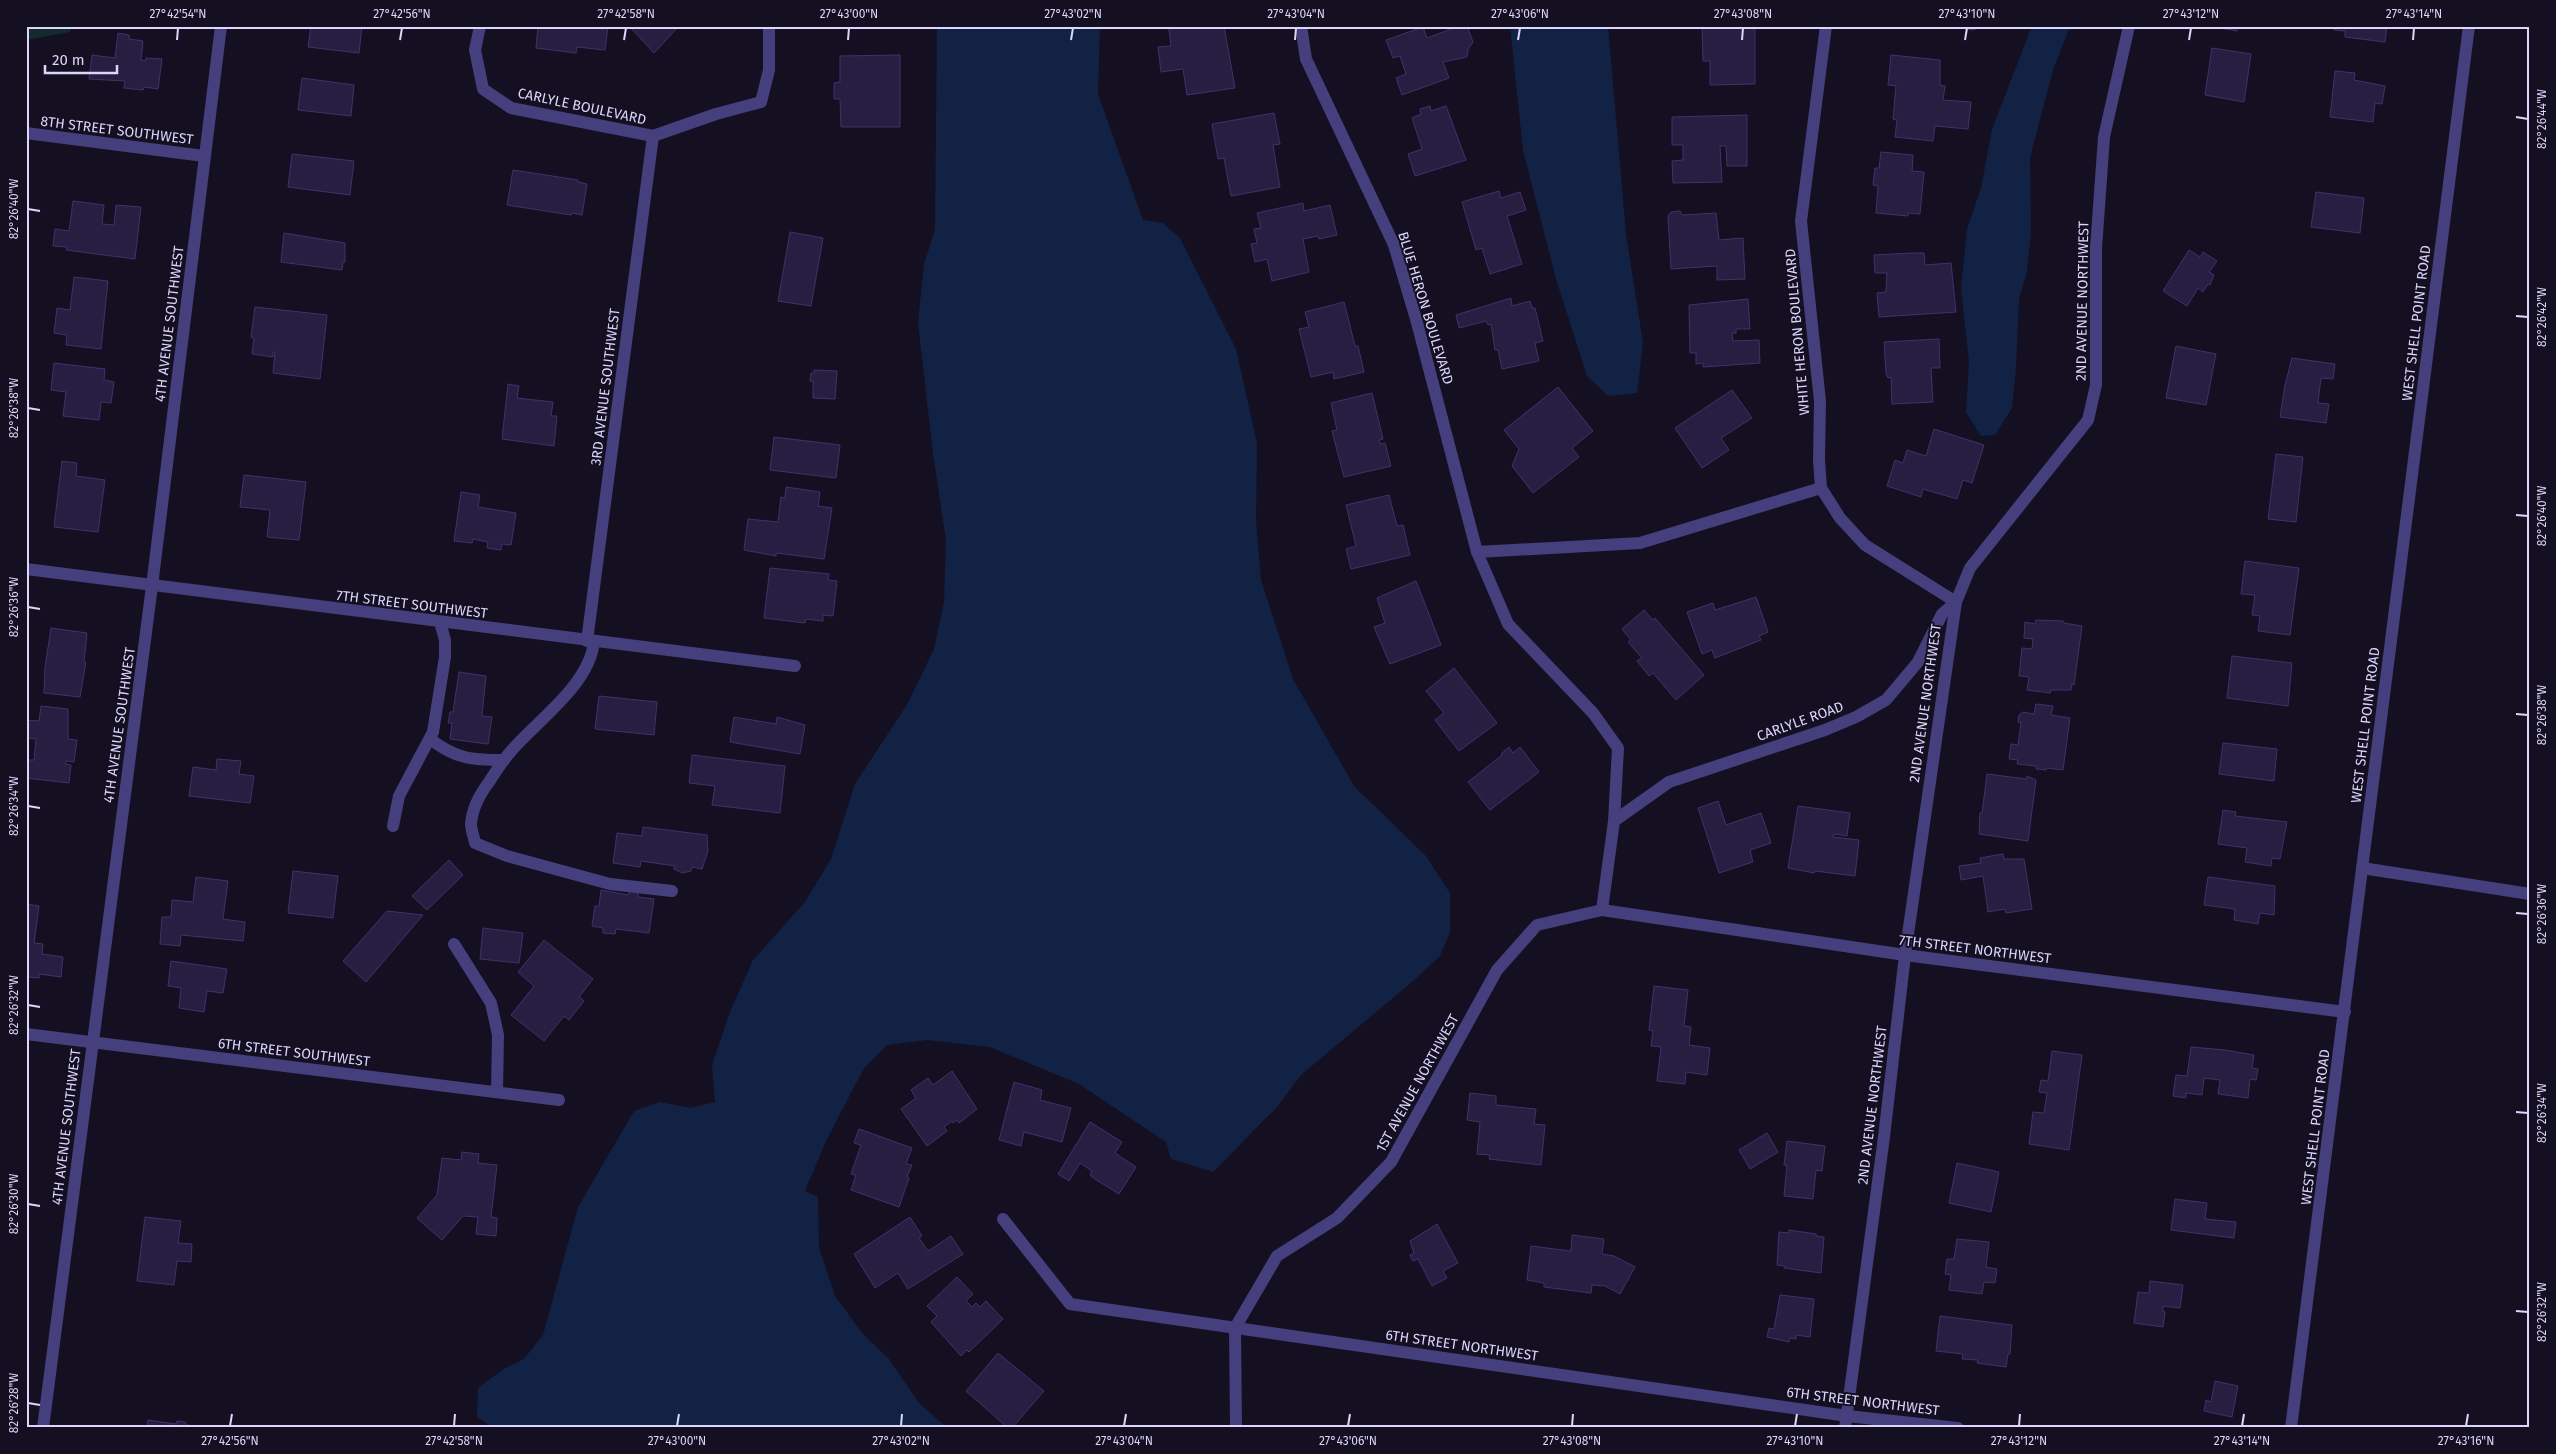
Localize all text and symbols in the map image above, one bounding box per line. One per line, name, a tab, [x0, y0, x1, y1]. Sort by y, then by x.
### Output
text: 27°42'54"N	[149, 7, 207, 21]
text: 27°42'56"N	[373, 7, 431, 21]
text: 27°42'58"N	[597, 7, 655, 21]
text: 27°43'00"N	[820, 7, 878, 21]
text: 27°43'02"N	[1044, 7, 1102, 21]
text: 27°43'04"N	[1267, 7, 1325, 21]
text: 27°43'06"N	[1491, 7, 1549, 21]
text: 27°43'08"N	[1714, 7, 1772, 21]
text: 27°43'10"N	[1938, 7, 1996, 21]
text: 27°43'12"N	[2163, 7, 2219, 21]
text: 27°43'14"N	[2386, 7, 2442, 21]
scale bar	[45, 42, 118, 74]
text: 20 m	[52, 51, 85, 69]
street label: CARLYLE BOULEVARD	[516, 85, 648, 128]
text: 82°26'44"W	[2535, 89, 2549, 149]
street label: 8TH STREET SOUTHWEST	[40, 113, 195, 148]
text: 82°26'40"W	[7, 179, 21, 239]
street label: 2ND AVENUE NORTHWEST	[2073, 220, 2092, 381]
street label: BLUE HERON BOULEVARD	[1394, 230, 1457, 387]
street label: 4TH AVENUE SOUTHWEST	[151, 244, 188, 403]
street label: WEST SHELL POINT ROAD	[2399, 244, 2434, 402]
street label: WHITE HERON BOULEVARD	[1782, 248, 1813, 416]
text: 82°26'42"W	[2535, 287, 2549, 347]
street label: 3RD AVENUE SOUTHWEST	[587, 307, 624, 467]
text: 82°26'38"W	[7, 378, 21, 438]
text: 82°26'40"W	[2535, 486, 2549, 546]
text: 82°26'36"W	[7, 577, 21, 637]
street label: 7TH STREET SOUTHWEST	[335, 587, 489, 622]
street label: 2ND AVENUE NORTHWEST	[1906, 622, 1945, 783]
street label: 4TH AVENUE SOUTHWEST	[100, 645, 139, 804]
street label: WEST SHELL POINT ROAD	[2348, 646, 2383, 804]
text: 82°26'38"W	[2535, 685, 2549, 745]
street label: CARLYLE ROAD	[1755, 698, 1846, 745]
text: 82°26'34"W	[7, 776, 21, 836]
text: 82°26'36"W	[2535, 884, 2549, 944]
street label: 7TH STREET NORTHWEST	[1898, 932, 2053, 967]
text: 82°26'32"W	[7, 975, 21, 1035]
street label: 1ST AVENUE NORTHWEST	[1372, 1011, 1463, 1155]
street label: 2ND AVENUE NORTHWEST	[1854, 1024, 1891, 1186]
street label: 6TH STREET SOUTHWEST	[217, 1035, 372, 1070]
street label: 4TH AVENUE SOUTHWEST	[48, 1047, 85, 1206]
street label: WEST SHELL POINT ROAD	[2298, 1048, 2333, 1206]
text: 82°26'34"W	[2535, 1083, 2549, 1143]
text: 82°26'30"W	[7, 1174, 21, 1234]
text: 82°26'32"W	[2535, 1282, 2549, 1342]
street label: 6TH STREET NORTHWEST	[1385, 1326, 1540, 1365]
text: 82°26'28"W	[7, 1373, 21, 1433]
street label: 6TH STREET NORTHWEST	[1786, 1384, 1941, 1419]
text: 27°42'56"N	[201, 1434, 259, 1448]
text: 27°42'58"N	[425, 1434, 483, 1448]
text: 27°43'00"N	[648, 1434, 706, 1448]
text: 27°43'02"N	[872, 1434, 930, 1448]
text: 27°43'04"N	[1095, 1434, 1153, 1448]
text: 27°43'06"N	[1319, 1434, 1377, 1448]
text: 27°43'08"N	[1543, 1434, 1601, 1448]
text: 27°43'10"N	[1766, 1434, 1824, 1448]
text: 27°43'12"N	[1991, 1434, 2047, 1448]
text: 27°43'14"N	[2214, 1434, 2270, 1448]
text: 27°43'16"N	[2438, 1434, 2494, 1448]

